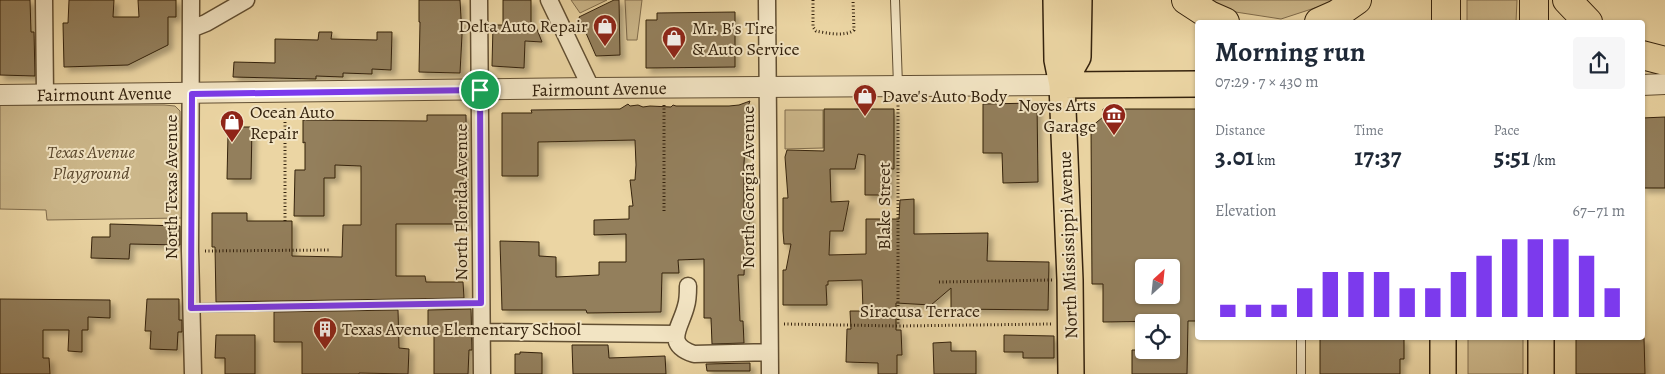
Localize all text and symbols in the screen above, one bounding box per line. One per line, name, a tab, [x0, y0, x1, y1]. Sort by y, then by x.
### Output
shop icon: Delta Auto Repair	[592, 13, 618, 47]
place label: Delta Auto Repair	[458, 14, 588, 38]
place label: Mr. B's Tire & Auto Service	[692, 16, 799, 61]
shop icon: Mr. B's Tire & Auto Service	[661, 25, 687, 59]
text: Morning run	[1215, 33, 1365, 71]
button: share	[1573, 37, 1625, 89]
pin	[459, 69, 501, 111]
text: 07:29 · 7 × 430 m	[1215, 71, 1319, 93]
icon: arrive	[466, 76, 494, 104]
street label: Fairmount Avenue	[531, 76, 667, 102]
street label: Fairmount Avenue	[36, 81, 172, 107]
shop icon: Dave's Auto Body	[852, 83, 878, 117]
place label: Dave's Auto Body	[882, 84, 1008, 108]
place label: Noyes Arts Garage	[1018, 93, 1096, 138]
place label: Ocean Auto Repair	[250, 100, 335, 145]
museum icon: Noyes Arts Garage	[1101, 102, 1127, 136]
street label: North Georgia Avenue	[736, 106, 760, 268]
shop icon: Ocean Auto Repair	[219, 109, 245, 143]
street label: North Texas Avenue	[159, 115, 183, 260]
text: Distance	[1215, 121, 1265, 140]
text: Time	[1354, 121, 1383, 140]
text: Pace	[1494, 121, 1520, 140]
street label: North Florida Avenue	[449, 123, 473, 281]
park label: Texas Avenue Playground	[47, 140, 135, 185]
text: 3.01	[1215, 140, 1254, 174]
text: 17:37	[1354, 140, 1401, 174]
text: 5:51	[1494, 140, 1530, 174]
street label: North Mississippi Avenue	[1053, 151, 1083, 339]
text: km	[1254, 151, 1276, 170]
text: /km	[1530, 151, 1556, 170]
street label: Blake Street	[872, 162, 896, 250]
text: Elevation	[1215, 200, 1276, 222]
text: 67–71 m	[1572, 200, 1625, 222]
north arrow	[1135, 259, 1180, 304]
map controls	[1135, 259, 1180, 359]
street label: Siracusa Terrace	[860, 299, 980, 323]
button: locate	[1135, 314, 1180, 359]
building icon: Texas Avenue Elementary School	[312, 316, 338, 350]
place label: Texas Avenue Elementary School	[342, 317, 581, 341]

